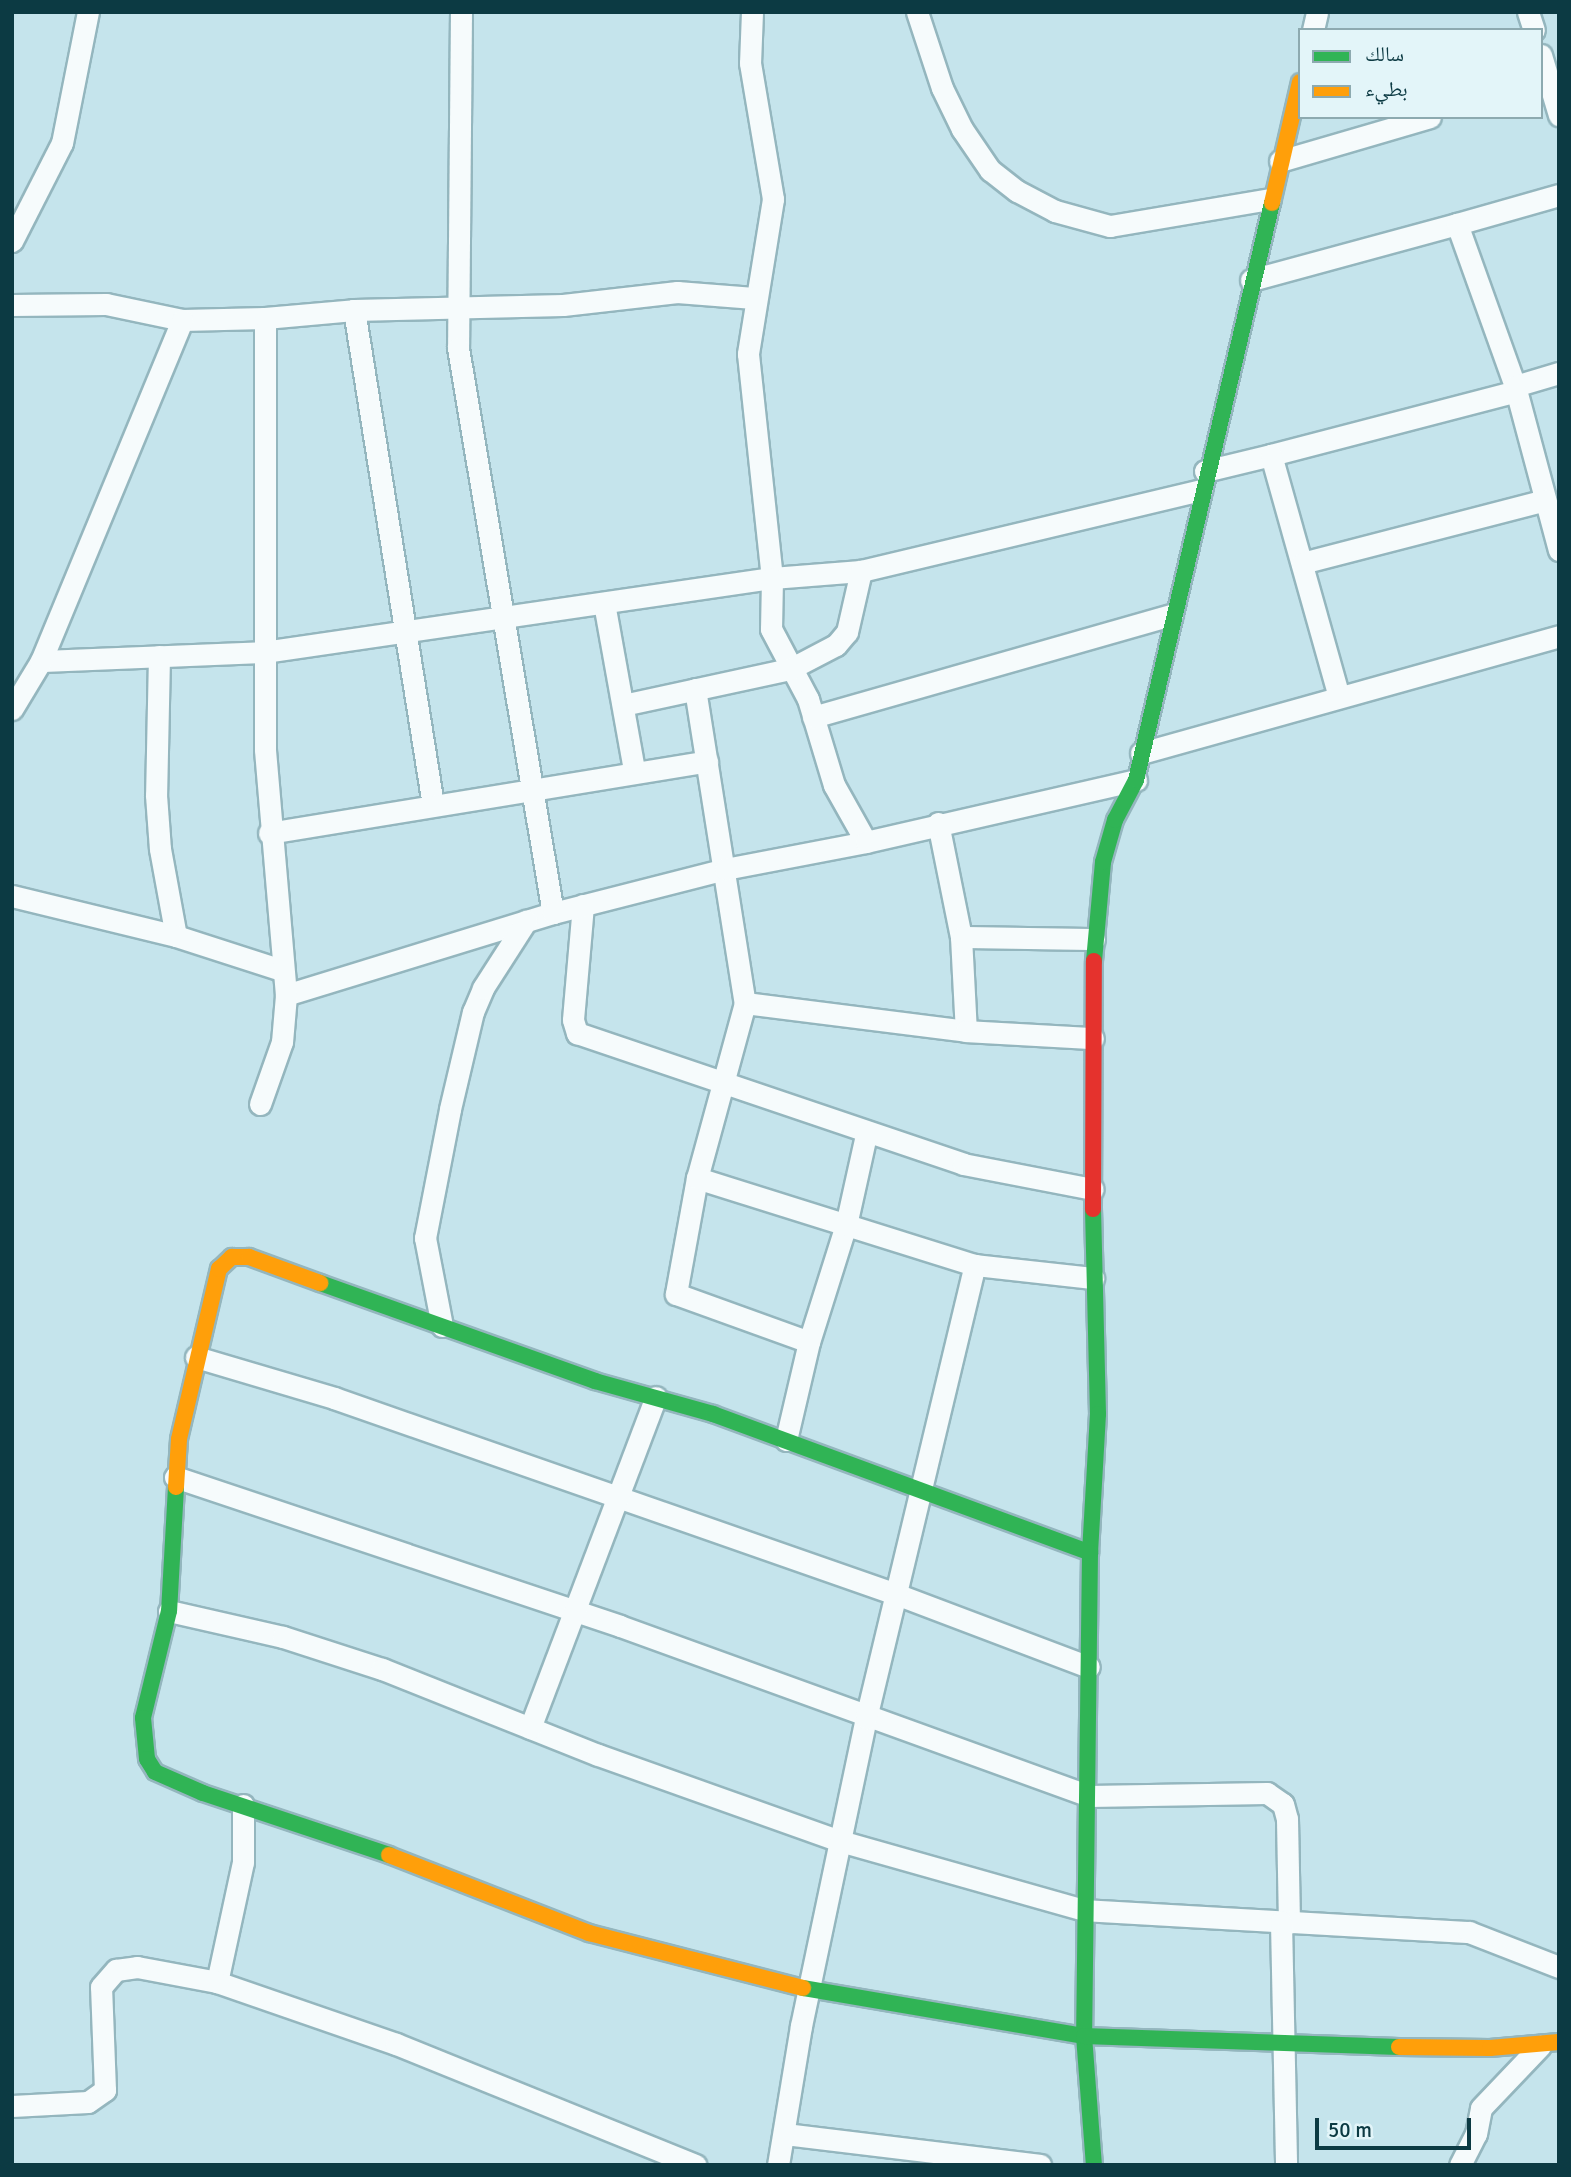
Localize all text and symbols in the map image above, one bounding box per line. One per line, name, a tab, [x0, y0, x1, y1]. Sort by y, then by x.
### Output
legend	[1298, 28, 1543, 119]
text: سالك	[1365, 41, 1404, 67]
text: بطيء	[1365, 76, 1408, 102]
scale bar	[1319, 2104, 1475, 2148]
text: 50 m	[1328, 2117, 1372, 2143]

